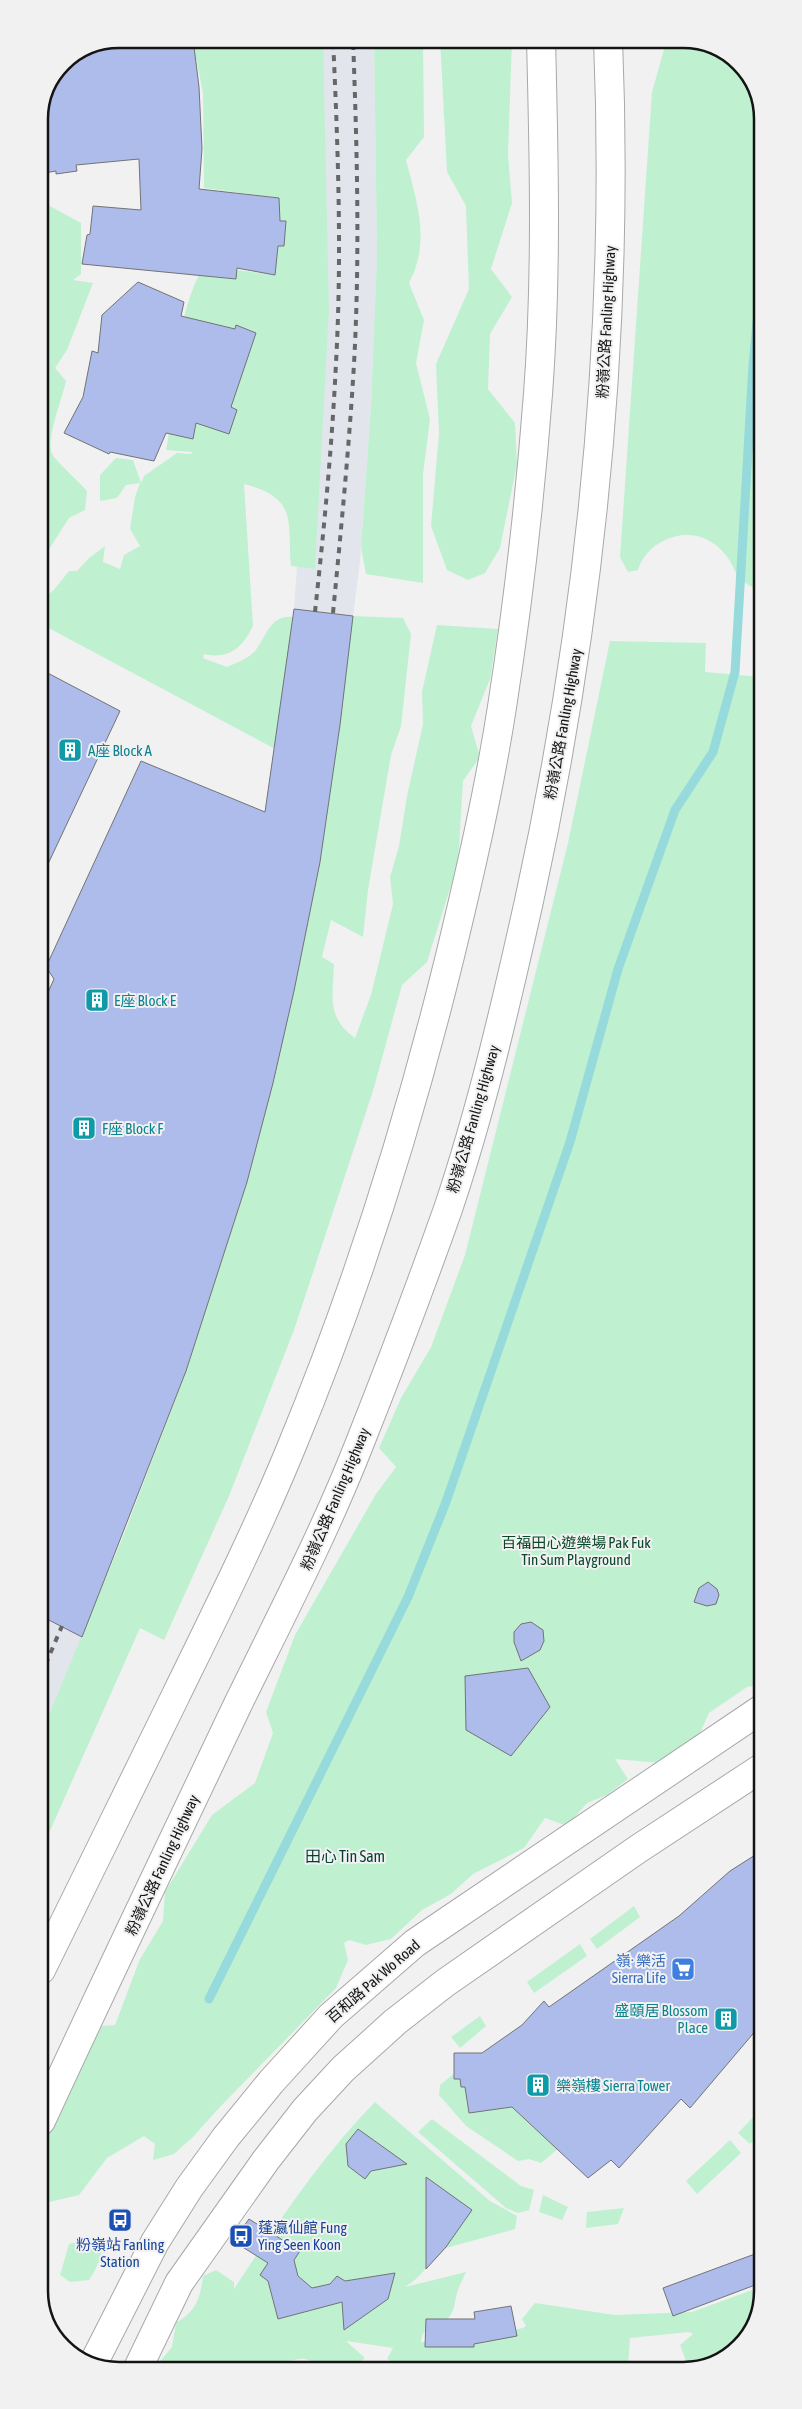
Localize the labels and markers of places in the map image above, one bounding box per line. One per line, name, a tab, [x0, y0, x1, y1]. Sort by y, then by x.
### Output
building icon: A座 Block A	[57, 737, 83, 763]
place label: A座 Block A	[88, 742, 153, 759]
building icon: E座 Block E	[84, 987, 110, 1013]
place label: E座 Block E	[114, 992, 177, 1009]
building icon: F座 Block F	[71, 1115, 97, 1141]
place label: F座 Block F	[102, 1120, 163, 1137]
place label: 嶺· 樂活 Sierra Life	[612, 1952, 666, 1986]
supermarket icon: 嶺· 樂活 Sierra Life	[670, 1956, 696, 1982]
place label: 盛頤居 Blossom Place	[615, 2002, 708, 2036]
building icon: 盛頤居 Blossom Place	[713, 2006, 739, 2032]
building icon: 樂嶺樓 Sierra Tower	[525, 2072, 551, 2098]
place label: 樂嶺樓 Sierra Tower	[556, 2077, 670, 2094]
bus stop icon: 粉嶺站 Fanling Station	[107, 2207, 133, 2233]
place label: 蓬瀛仙館 Fung Ying Seen Koon	[258, 2219, 347, 2253]
bus stop icon: 蓬瀛仙館 Fung Ying Seen Koon	[228, 2223, 254, 2249]
place label: 粉嶺站 Fanling Station	[76, 2236, 165, 2270]

